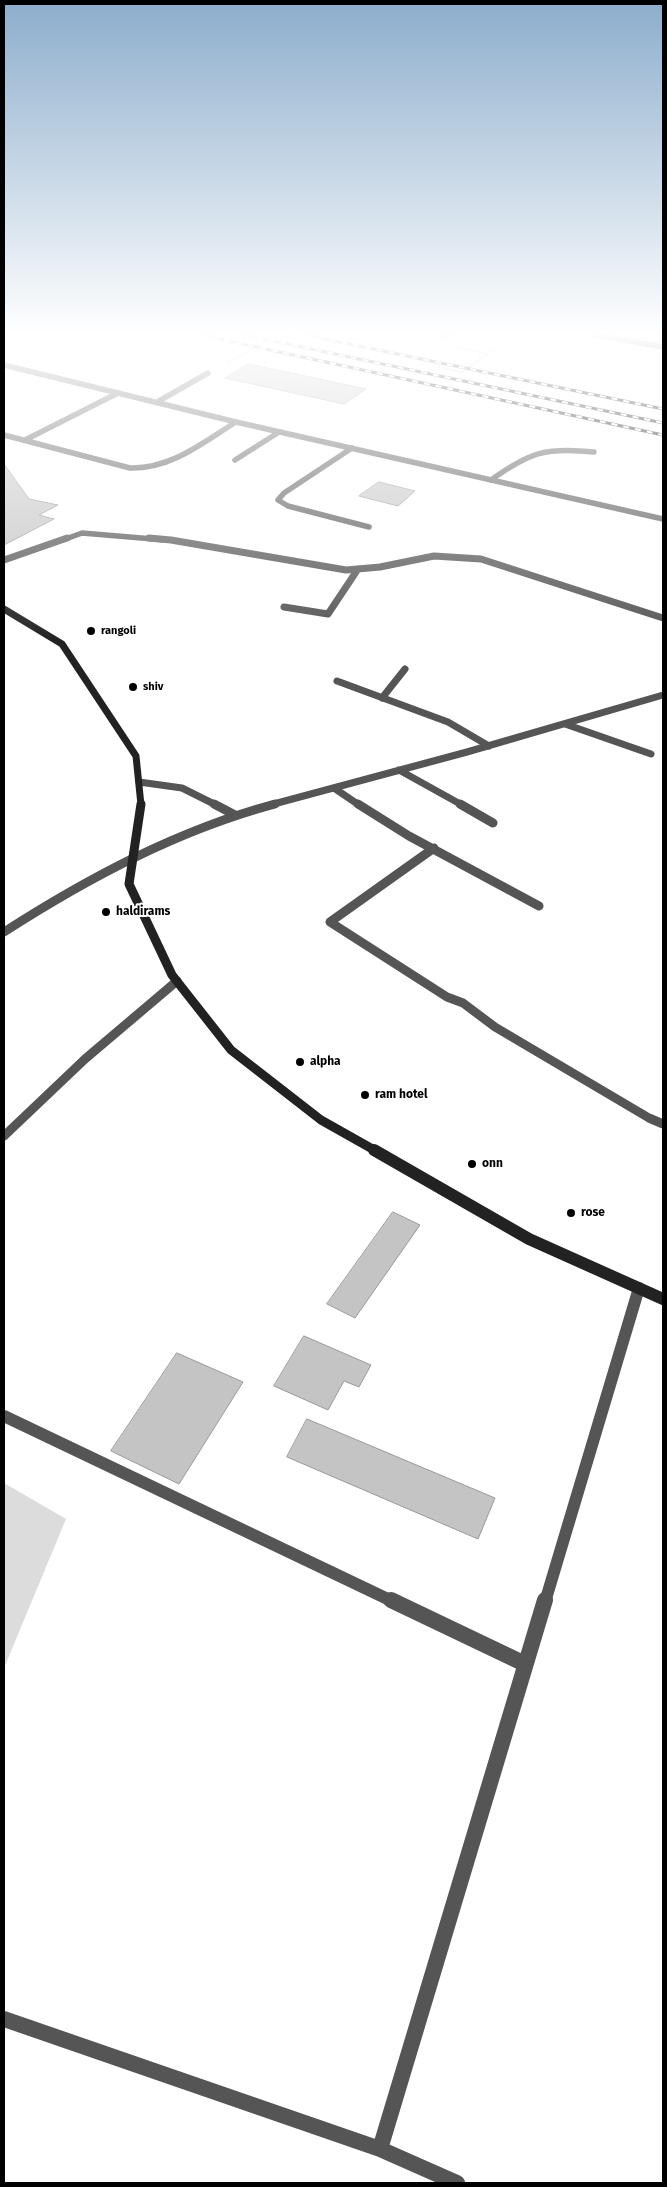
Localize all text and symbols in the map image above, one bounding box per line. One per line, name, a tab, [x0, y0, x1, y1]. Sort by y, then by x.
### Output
place label: rangoli	[101, 624, 136, 638]
marker: rangoli	[85, 625, 97, 637]
place label: shiv	[143, 680, 163, 694]
marker: shiv	[127, 681, 139, 693]
place label: haldirams	[116, 905, 170, 919]
marker: haldirams	[100, 906, 112, 918]
place label: alpha	[310, 1055, 341, 1069]
marker: alpha	[294, 1056, 306, 1068]
place label: ram hotel	[375, 1088, 427, 1102]
marker: ram hotel	[359, 1089, 371, 1101]
place label: onn	[482, 1157, 503, 1171]
marker: onn	[466, 1158, 478, 1170]
place label: rose	[581, 1206, 605, 1220]
marker: rose	[565, 1207, 577, 1219]

